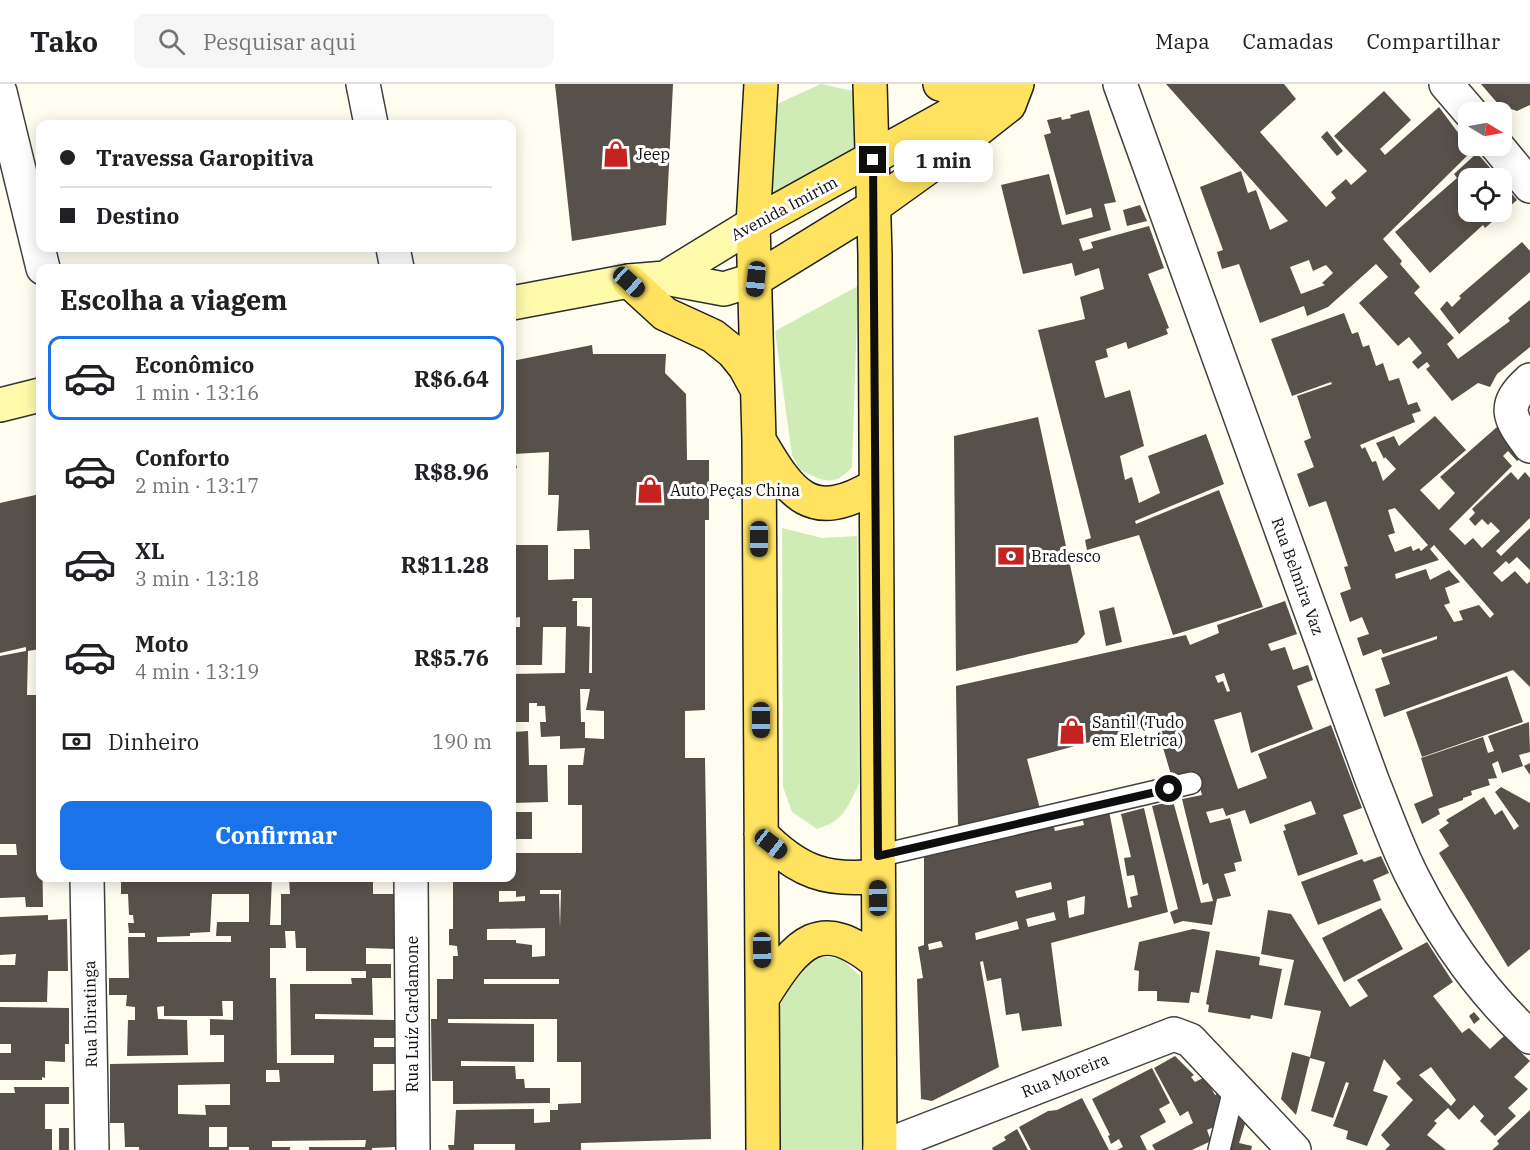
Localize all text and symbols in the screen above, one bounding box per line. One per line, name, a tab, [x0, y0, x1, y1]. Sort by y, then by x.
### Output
search box	[134, 14, 554, 68]
text: Tako	[30, 23, 98, 60]
icon: search	[155, 25, 188, 58]
text: Pesquisar aqui	[203, 27, 356, 56]
text: Mapa	[1155, 27, 1210, 55]
text: Camadas	[1243, 27, 1333, 55]
text: Compartilhar	[1366, 27, 1500, 55]
north arrow	[1458, 102, 1512, 156]
map controls	[1458, 102, 1512, 222]
shop icon: Jeep	[601, 139, 631, 169]
callout: 1 min	[894, 139, 993, 181]
text: Travessa Garopitiva	[96, 143, 314, 172]
place label: Jeep	[636, 144, 670, 164]
route end	[859, 146, 886, 173]
text: 1 min	[916, 147, 972, 174]
button: locate	[1458, 168, 1512, 222]
street label: Avenida Imirim	[727, 171, 841, 245]
text: Destino	[96, 201, 179, 230]
car	[745, 260, 767, 298]
car	[610, 263, 648, 301]
text: Escolha a viagem	[60, 282, 287, 317]
text: Econômico	[135, 350, 254, 379]
icon: car	[63, 351, 117, 405]
text: R$6.64	[414, 364, 489, 393]
text: 1 min · 13:16	[135, 379, 259, 406]
text: Conforto	[135, 443, 230, 472]
icon: car	[63, 444, 117, 498]
text: R$8.96	[414, 457, 489, 486]
text: 2 min · 13:17	[135, 472, 259, 499]
shop icon: Auto Peças China	[635, 475, 665, 505]
place label: Auto Peças China	[670, 480, 800, 500]
street label: Rua Belmira Vaz	[1267, 515, 1329, 637]
car	[750, 521, 768, 557]
text: XL	[135, 536, 165, 565]
icon: car	[63, 537, 117, 591]
bank icon: Bradesco	[996, 541, 1026, 571]
place label: Bradesco	[1031, 546, 1101, 566]
text: R$11.28	[401, 550, 489, 579]
text: 3 min · 13:18	[135, 565, 259, 592]
text: Moto	[135, 629, 189, 658]
icon: car	[63, 630, 117, 684]
text: R$5.76	[414, 643, 489, 672]
text: 4 min · 13:19	[135, 658, 259, 685]
car	[752, 702, 770, 738]
place label: Santil (Tudo em Eletrica)	[1092, 712, 1184, 750]
shop icon: Santil (Tudo em Eletrica)	[1057, 716, 1087, 746]
icon: cash	[60, 725, 93, 758]
text: Dinheiro	[108, 727, 199, 756]
text: 190 m	[432, 728, 492, 755]
route start	[1155, 775, 1182, 802]
button: Confirmar	[60, 801, 492, 870]
car	[751, 826, 791, 862]
car	[869, 880, 887, 916]
car	[753, 932, 771, 968]
street label: Rua Luíz Cardamone	[402, 936, 422, 1092]
street label: Rua Ibiratinga	[79, 960, 101, 1068]
street label: Rua Moreira	[1018, 1048, 1112, 1102]

